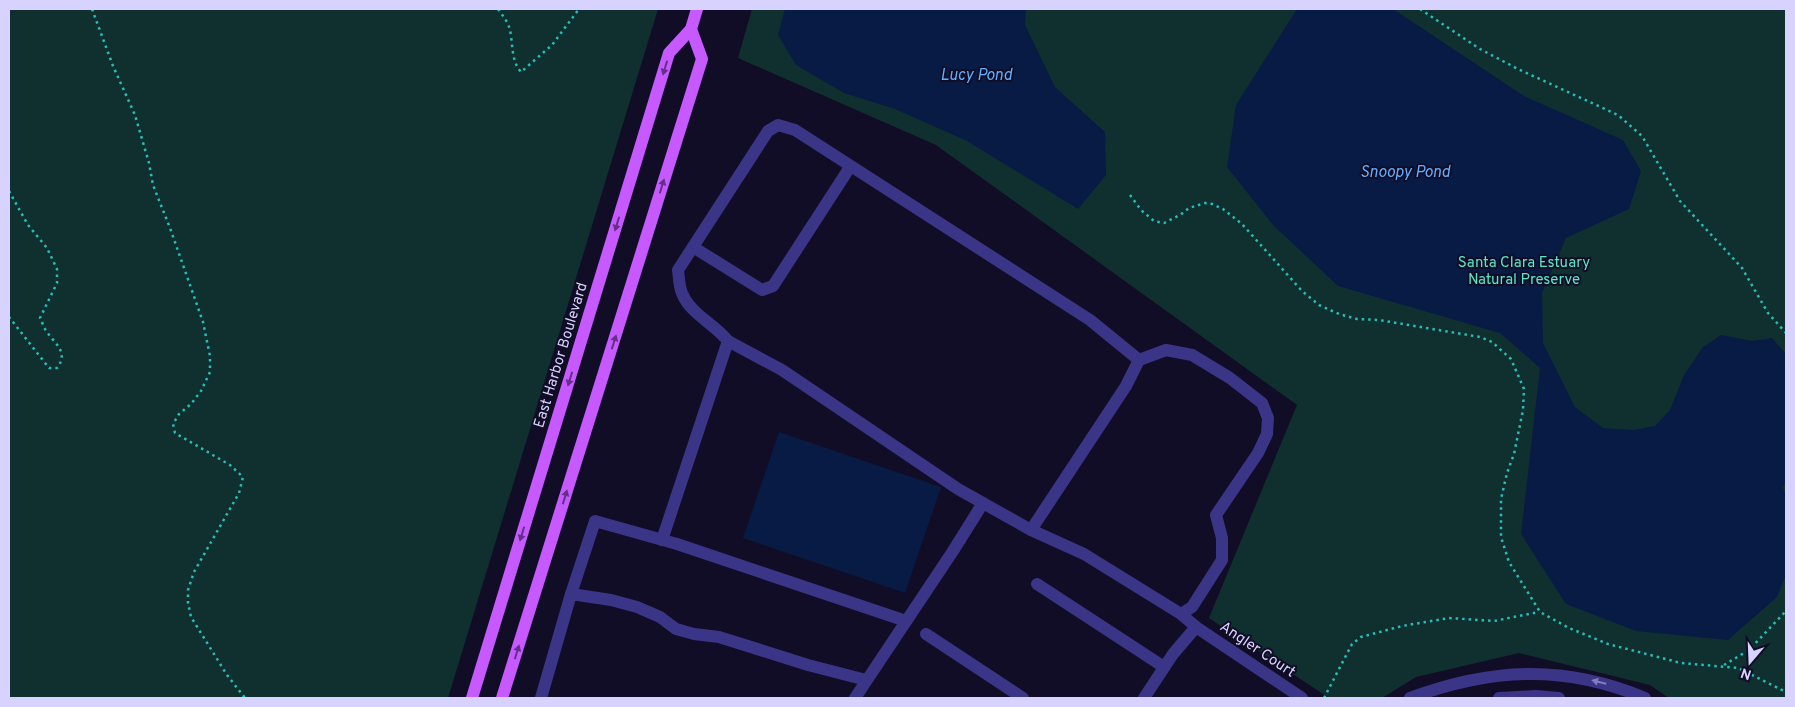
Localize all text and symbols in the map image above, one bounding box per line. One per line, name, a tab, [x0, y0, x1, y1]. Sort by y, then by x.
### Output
one-way arrow	[660, 61, 668, 76]
water label: Lucy Pond	[940, 66, 1013, 86]
water label: Snoopy Pond	[1360, 163, 1451, 183]
one-way arrow	[659, 179, 667, 194]
one-way arrow	[613, 216, 621, 231]
park label: Santa Clara Estuary Natural Preserve	[1458, 254, 1590, 290]
street label: East Harbor Boulevard	[530, 280, 593, 430]
one-way arrow	[611, 334, 618, 349]
one-way arrow	[565, 372, 573, 387]
one-way arrow	[562, 489, 570, 504]
one-way arrow	[518, 527, 526, 542]
street label: Angler Court	[1216, 618, 1299, 683]
north arrow	[1725, 637, 1775, 687]
one-way arrow	[514, 644, 521, 659]
text: N	[1739, 663, 1754, 683]
one-way arrow	[1591, 678, 1606, 686]

